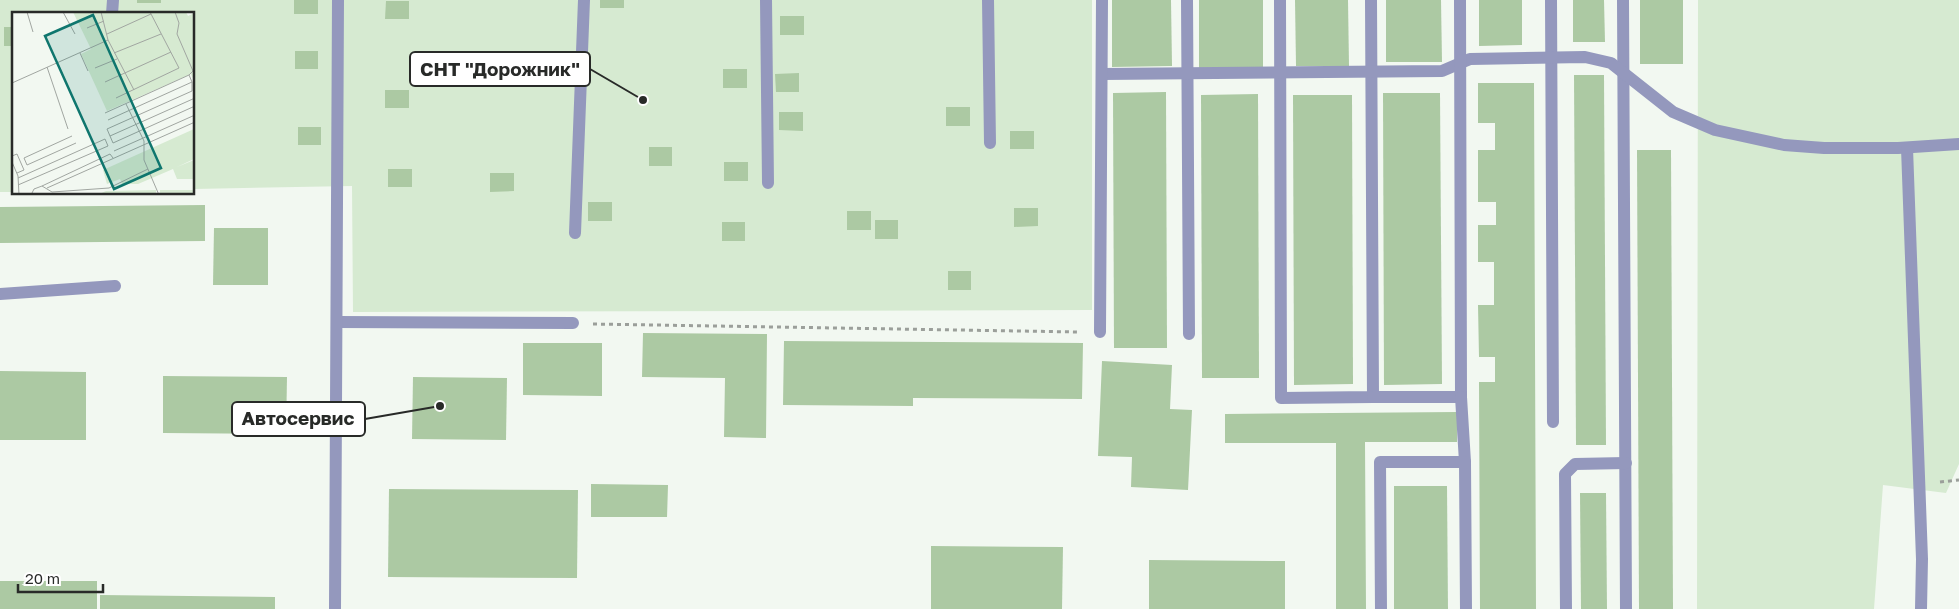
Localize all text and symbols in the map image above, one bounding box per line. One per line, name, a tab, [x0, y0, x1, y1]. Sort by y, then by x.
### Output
inset map	[12, 12, 195, 195]
callout: СНТ "Дорожник"	[410, 52, 590, 86]
text: СНТ "Дорожник"	[420, 57, 580, 80]
callout: Автосервис	[232, 402, 365, 436]
text: Автосервис	[242, 406, 354, 429]
scale bar	[18, 562, 102, 594]
text: 20 m	[25, 569, 60, 587]

